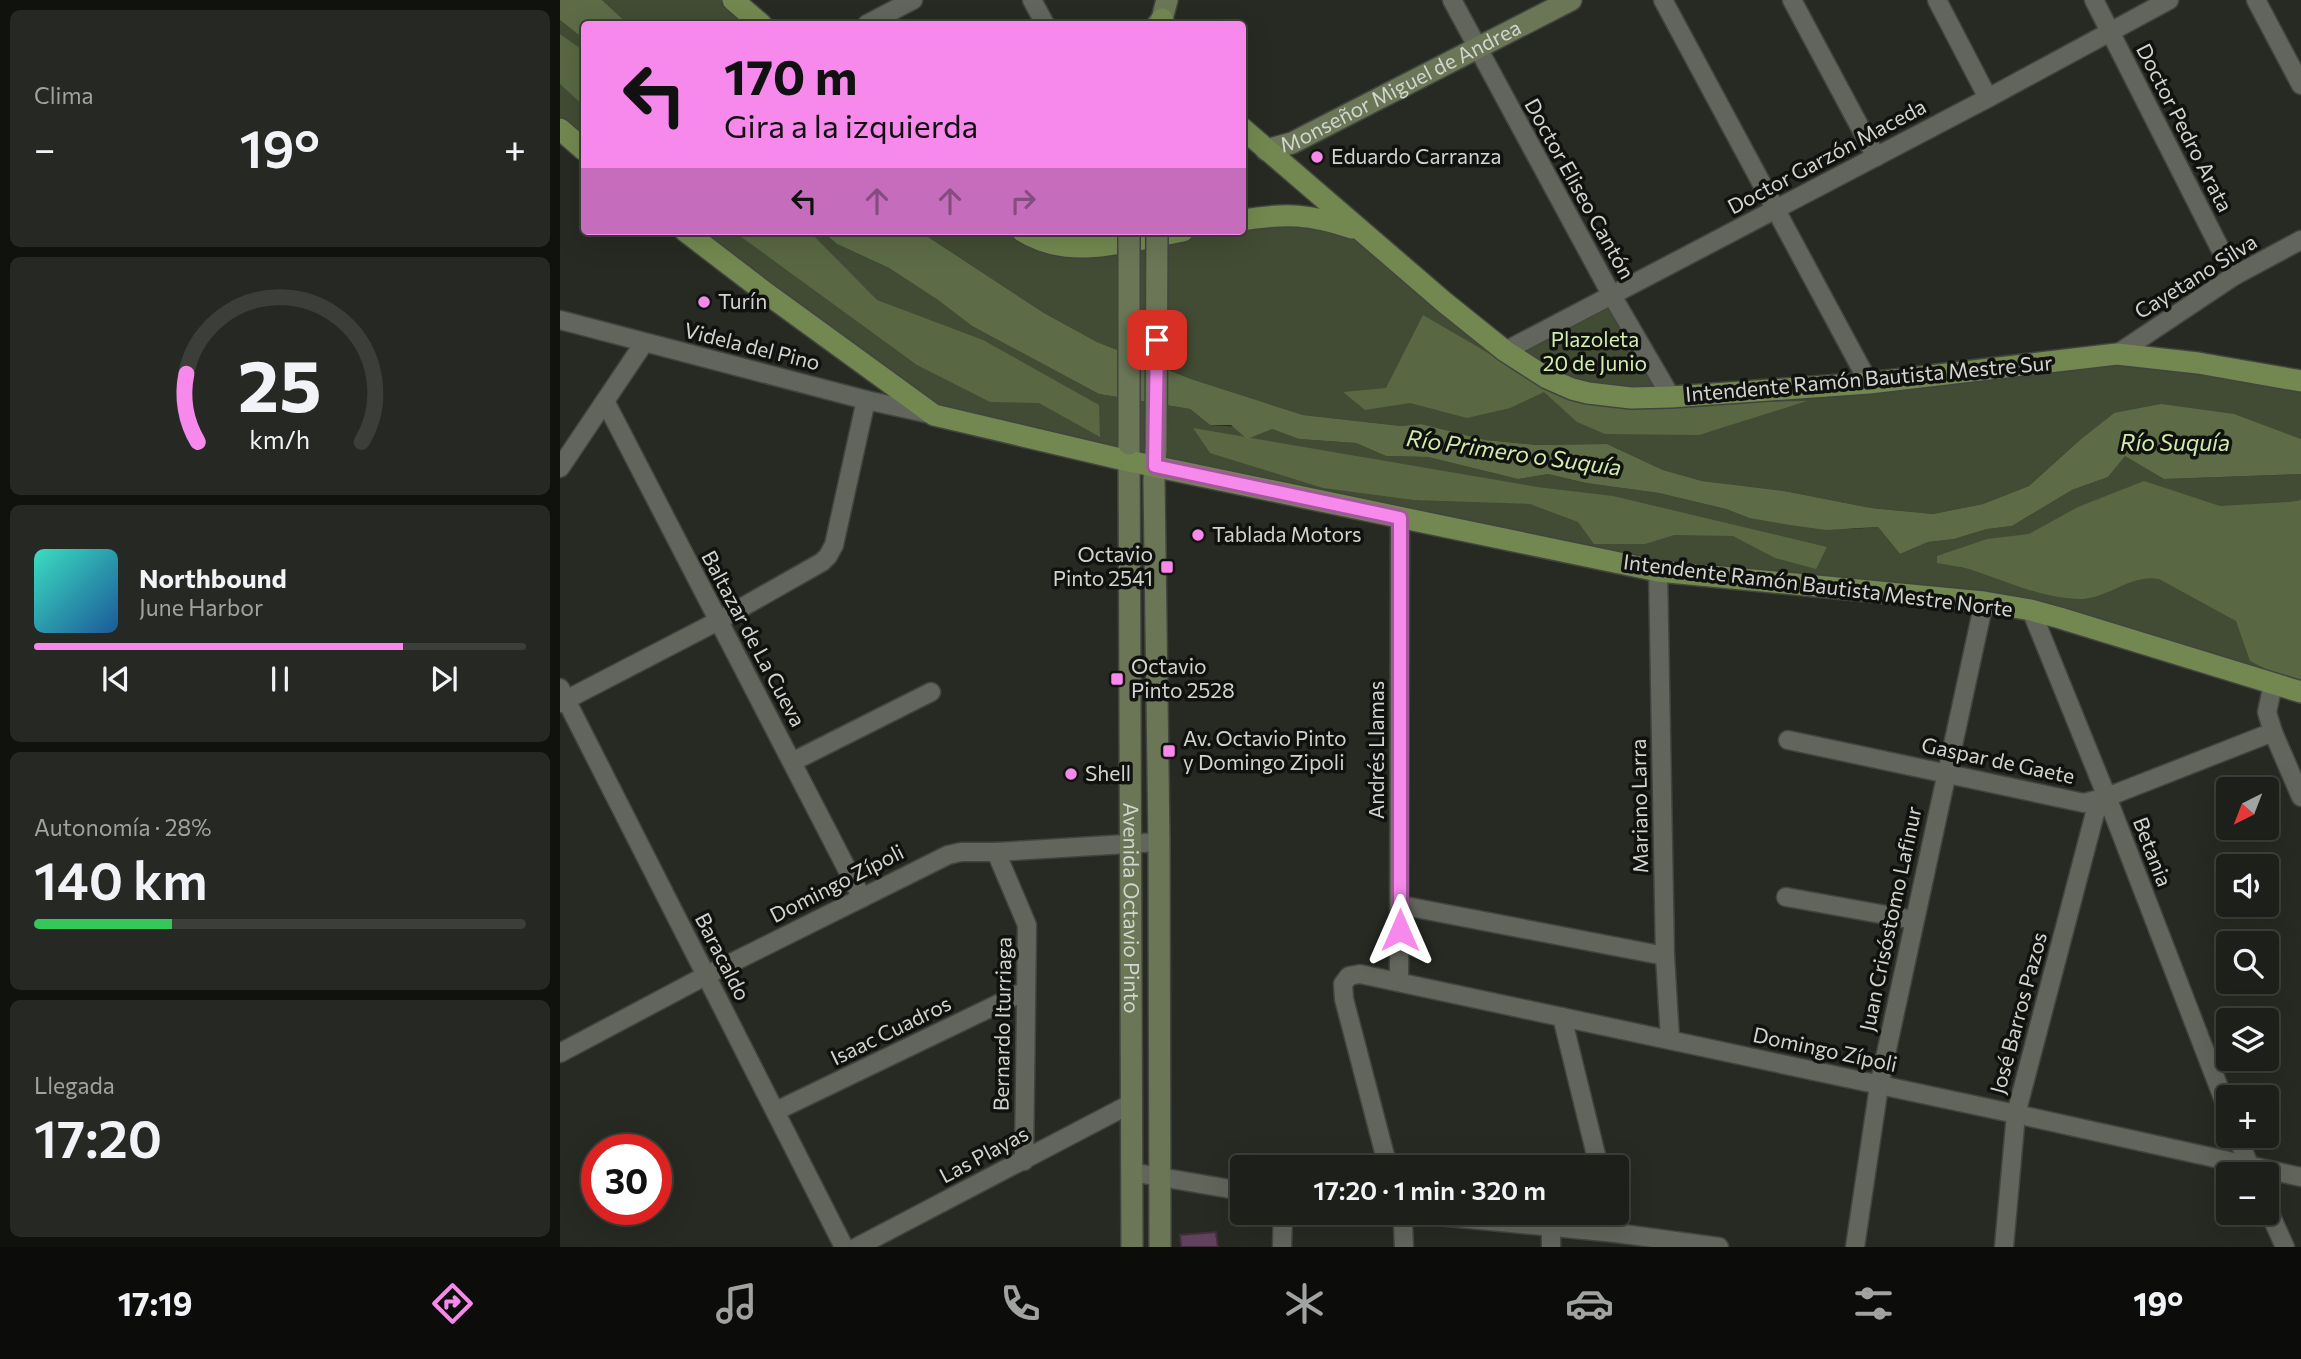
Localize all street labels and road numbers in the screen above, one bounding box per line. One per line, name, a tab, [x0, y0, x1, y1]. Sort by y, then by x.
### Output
street label: Monseñor Miguel de Andrea	[1277, 14, 1525, 157]
street label: Doctor Pedro Arata	[2132, 39, 2239, 216]
street label: Doctor Garzón Maceda	[1723, 93, 1930, 219]
street label: Doctor Eliseo Cantón	[1520, 94, 1640, 283]
street label: Cayetano Silva	[2129, 228, 2261, 323]
street label: Videla del Pino	[682, 317, 823, 374]
street label: Intendente Ramón Bautista Mestre Sur	[1684, 349, 2053, 406]
street label: Baltazar de La Cueva	[697, 546, 811, 731]
street label: Intendente Ramón Bautista Mestre Norte	[1622, 548, 2014, 621]
street label: Andrés Llamas	[1363, 681, 1388, 819]
street label: Gaspar de Gaete	[1920, 731, 2077, 788]
street label: Mariano Larra	[1625, 738, 1652, 874]
street label: Avenida Octavio Pinto	[1119, 802, 1145, 1014]
street label: Juan Crisóstomo Lafinur	[1853, 804, 1926, 1033]
street label: Betania	[2129, 813, 2178, 890]
street label: Domingo Zípoli	[765, 838, 907, 927]
street label: Baracaldo	[691, 908, 756, 1004]
street label: José Barros Pazos	[1984, 929, 2051, 1096]
street label: Bernardo Iturriaga	[987, 937, 1016, 1111]
street label: Isaac Cuadros	[826, 990, 955, 1070]
street label: Domingo Zípoli	[1751, 1021, 1900, 1076]
street label: Las Playas	[935, 1120, 1032, 1187]

